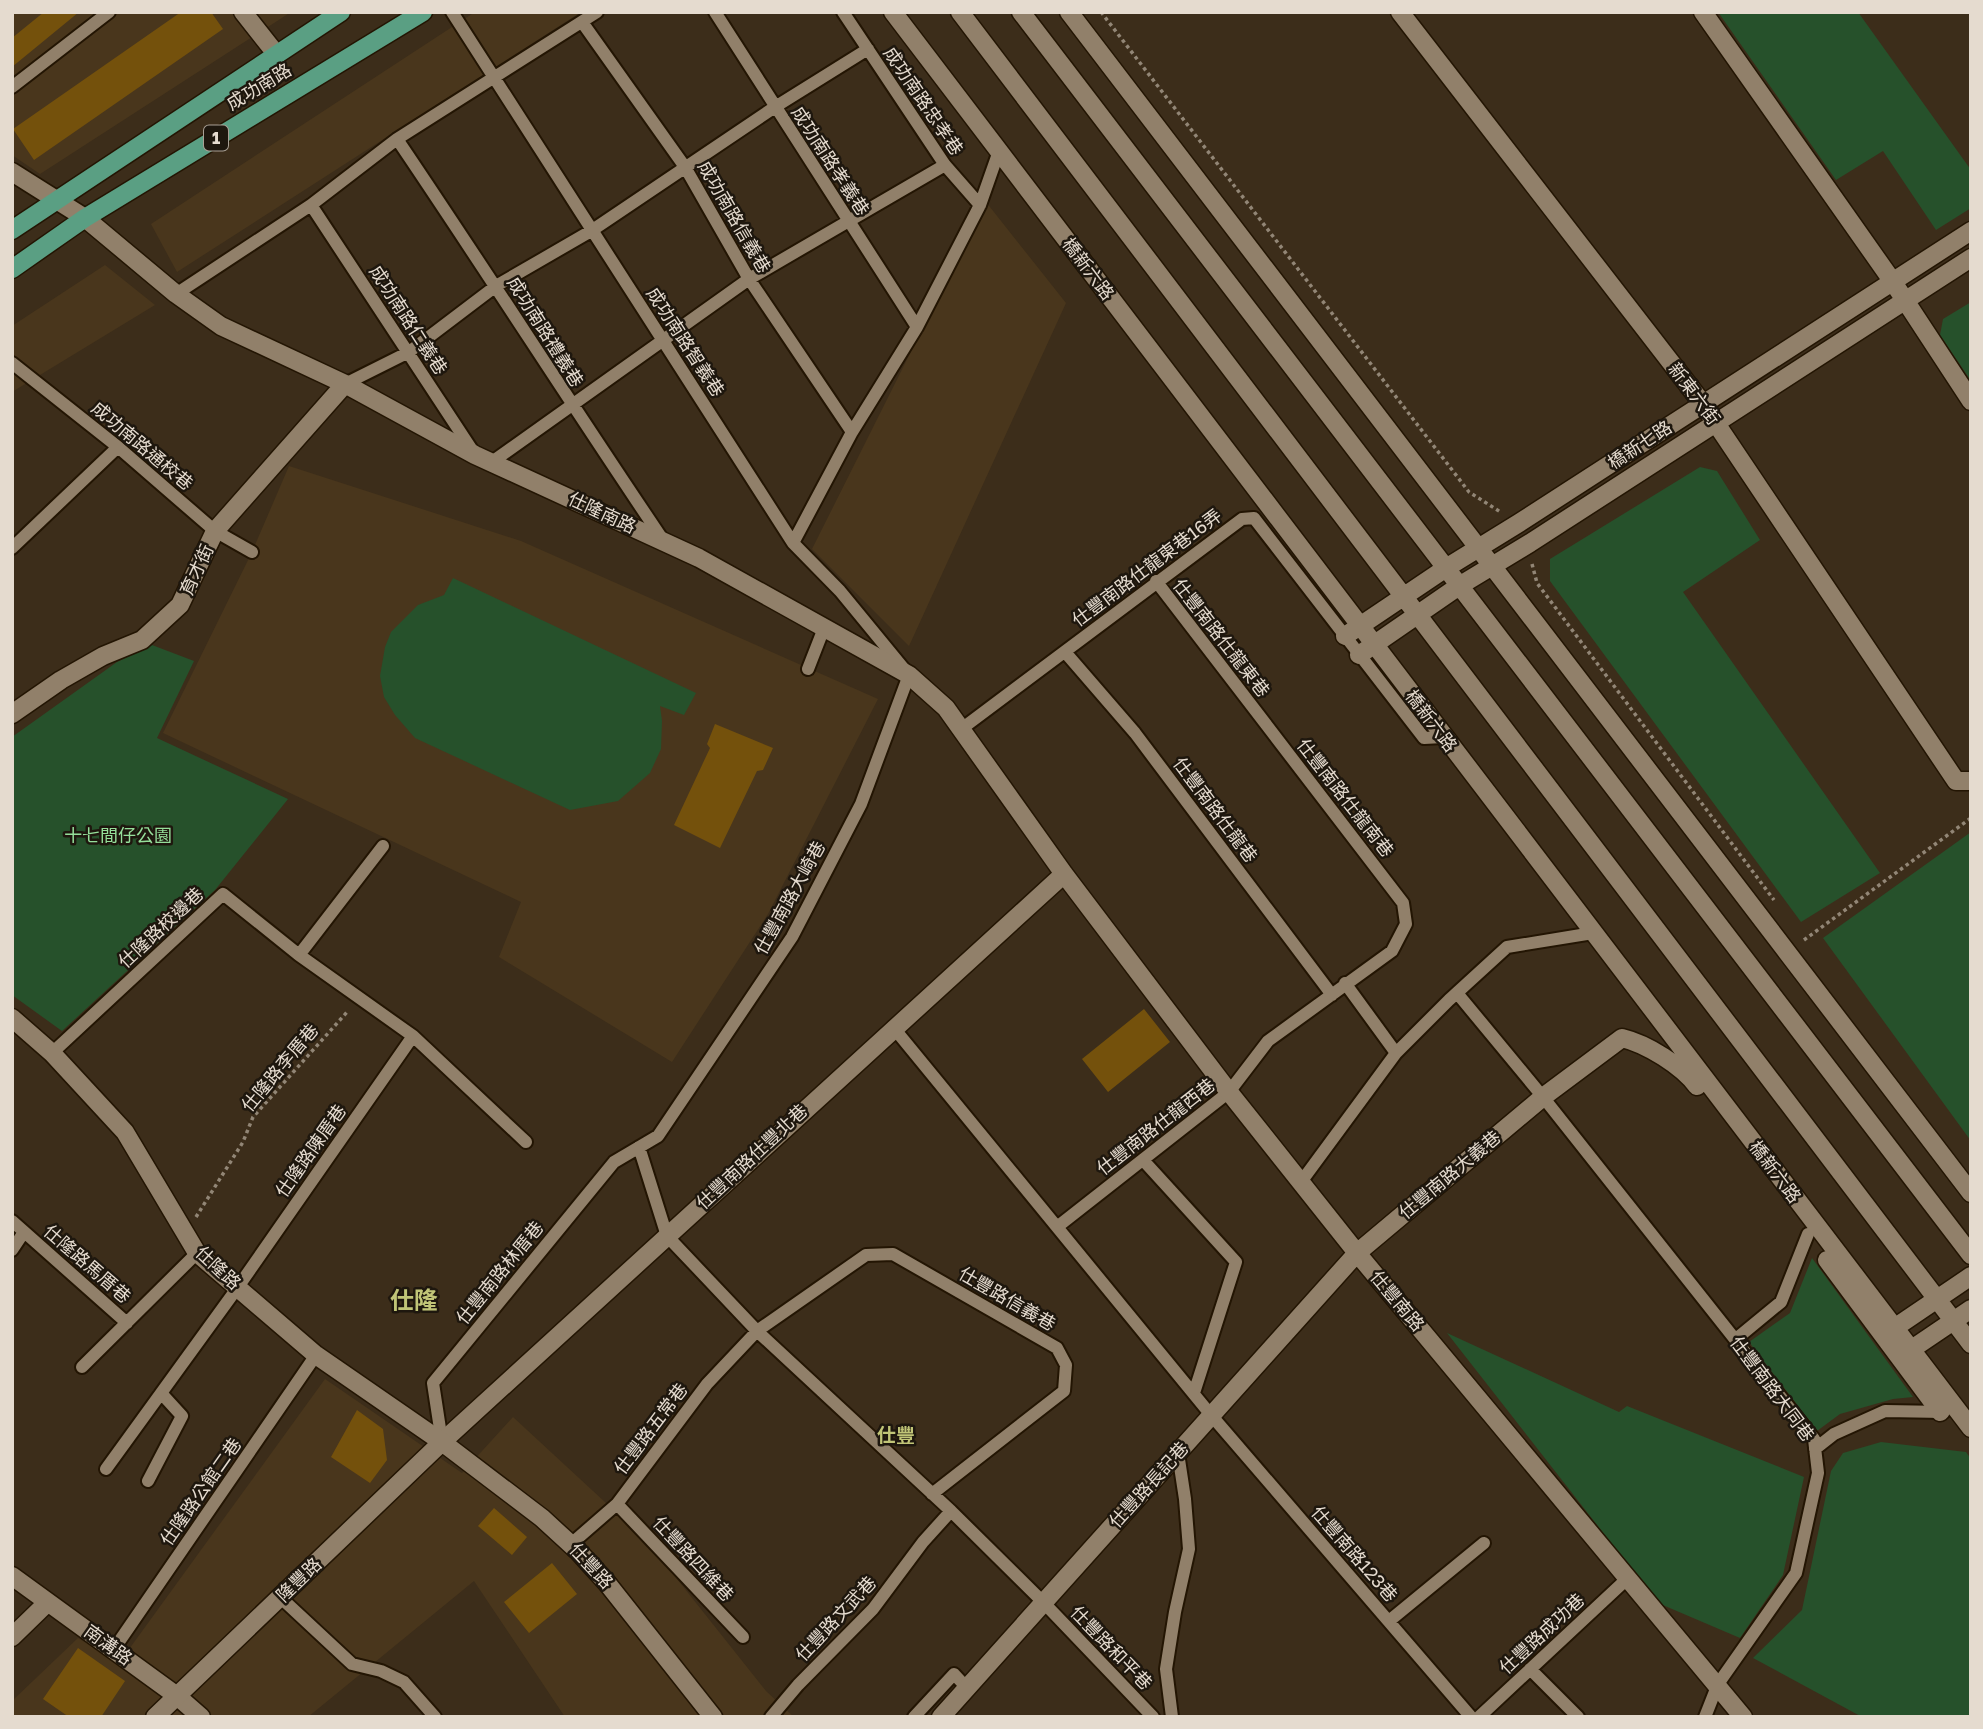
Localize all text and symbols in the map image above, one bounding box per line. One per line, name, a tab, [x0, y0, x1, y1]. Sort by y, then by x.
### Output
street label: 成功南路忠孝巷	[879, 42, 968, 159]
street label: 成功南路	[222, 58, 295, 114]
street label: 成功南路孝義巷	[787, 102, 874, 219]
road number: 1	[204, 126, 228, 150]
street label: 成功南路信義巷	[694, 156, 776, 277]
street label: 橋新六路	[1058, 233, 1119, 304]
street label: 成功南路仁義巷	[365, 261, 452, 378]
street label: 成功南路禮義巷	[503, 272, 589, 391]
street label: 成功南路智義巷	[642, 283, 729, 400]
street label: 新東六街	[1664, 358, 1725, 429]
street label: 成功南路通校巷	[87, 396, 198, 494]
street label: 橋新七路	[1603, 415, 1676, 473]
street label: 仕隆南路	[565, 487, 640, 537]
street label: 仕豐南路仕龍東巷16弄	[1067, 504, 1226, 631]
street label: 育才街	[175, 540, 217, 599]
street label: 仕豐南路仕龍東巷	[1169, 574, 1275, 701]
street label: 橋新六路	[1401, 685, 1462, 756]
street label: 仕豐南路仕龍南巷	[1293, 734, 1399, 861]
street label: 仕豐南路仕龍巷	[1169, 752, 1262, 866]
park label: 十七間仔公園	[64, 824, 172, 846]
street label: 仕豐南路大崎巷	[749, 837, 829, 958]
street label: 仕隆路校邊巷	[113, 882, 207, 972]
street label: 仕隆路李厝巷	[236, 1019, 322, 1116]
street label: 仕豐南路仕龍西巷	[1092, 1073, 1219, 1179]
street label: 仕豐南路仕豐北巷	[691, 1099, 811, 1213]
street label: 仕隆路陳厝巷	[270, 1100, 350, 1201]
street label: 仕豐南路大義巷	[1394, 1125, 1505, 1223]
street label: 橋新六路	[1745, 1136, 1806, 1207]
street label: 仕豐南路林厝巷	[451, 1216, 547, 1328]
street label: 仕隆路馬厝巷	[40, 1220, 136, 1307]
street label: 仕隆路	[191, 1241, 246, 1294]
street label: 仕豐路信義巷	[955, 1262, 1060, 1335]
street label: 仕豐南路	[1366, 1266, 1429, 1335]
district label: 仕隆	[390, 1285, 438, 1314]
street label: 仕豐南路大同巷	[1726, 1331, 1819, 1445]
street label: 仕豐路五常巷	[609, 1379, 691, 1478]
district label: 仕豐	[877, 1423, 915, 1446]
street label: 仕隆路公館二巷	[155, 1434, 245, 1549]
street label: 仕豐路長記巷	[1104, 1437, 1193, 1532]
street label: 仕豐南路123巷	[1307, 1501, 1402, 1606]
street label: 仕豐路四維巷	[649, 1511, 739, 1605]
street label: 仕豐路	[565, 1538, 618, 1593]
street label: 隆豐路	[271, 1553, 325, 1606]
street label: 仕豐路文武巷	[790, 1571, 880, 1665]
street label: 仕豐路成功巷	[1494, 1588, 1588, 1678]
street label: 仕豐路和平巷	[1066, 1601, 1157, 1694]
street label: 南溝路	[80, 1619, 137, 1669]

